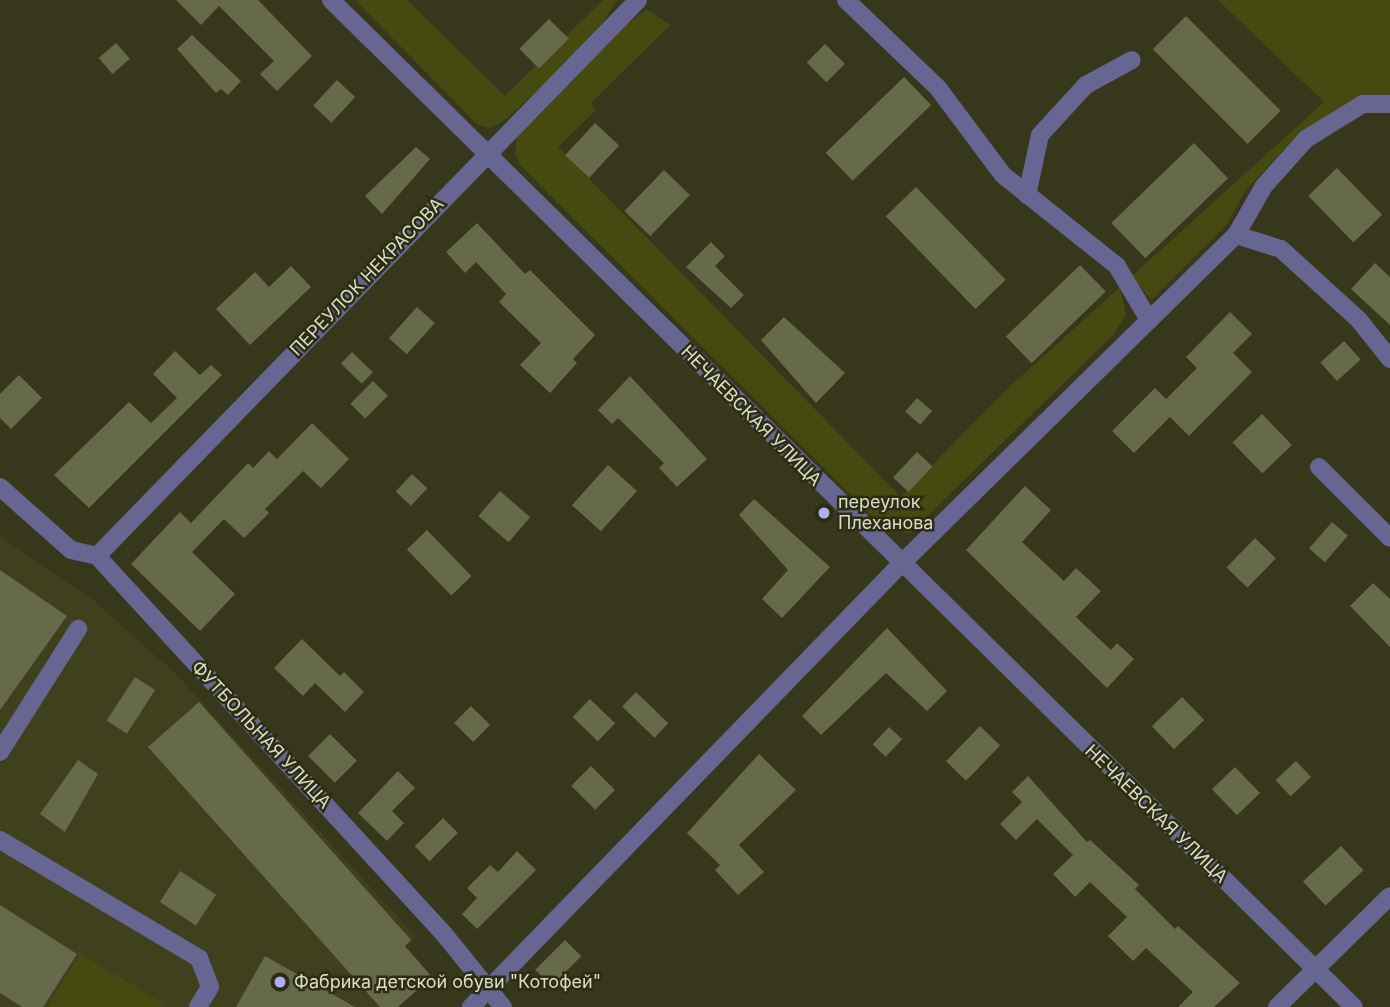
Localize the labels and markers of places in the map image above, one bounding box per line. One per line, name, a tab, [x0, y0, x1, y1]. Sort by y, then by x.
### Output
place label: переулок Плеханова	[838, 492, 933, 534]
marker: переулок Плеханова	[816, 505, 832, 521]
place label: Фабрика детской обуви "Котофей"	[294, 971, 601, 993]
marker: Фабрика детской обуви "Котофей"	[272, 974, 288, 990]

